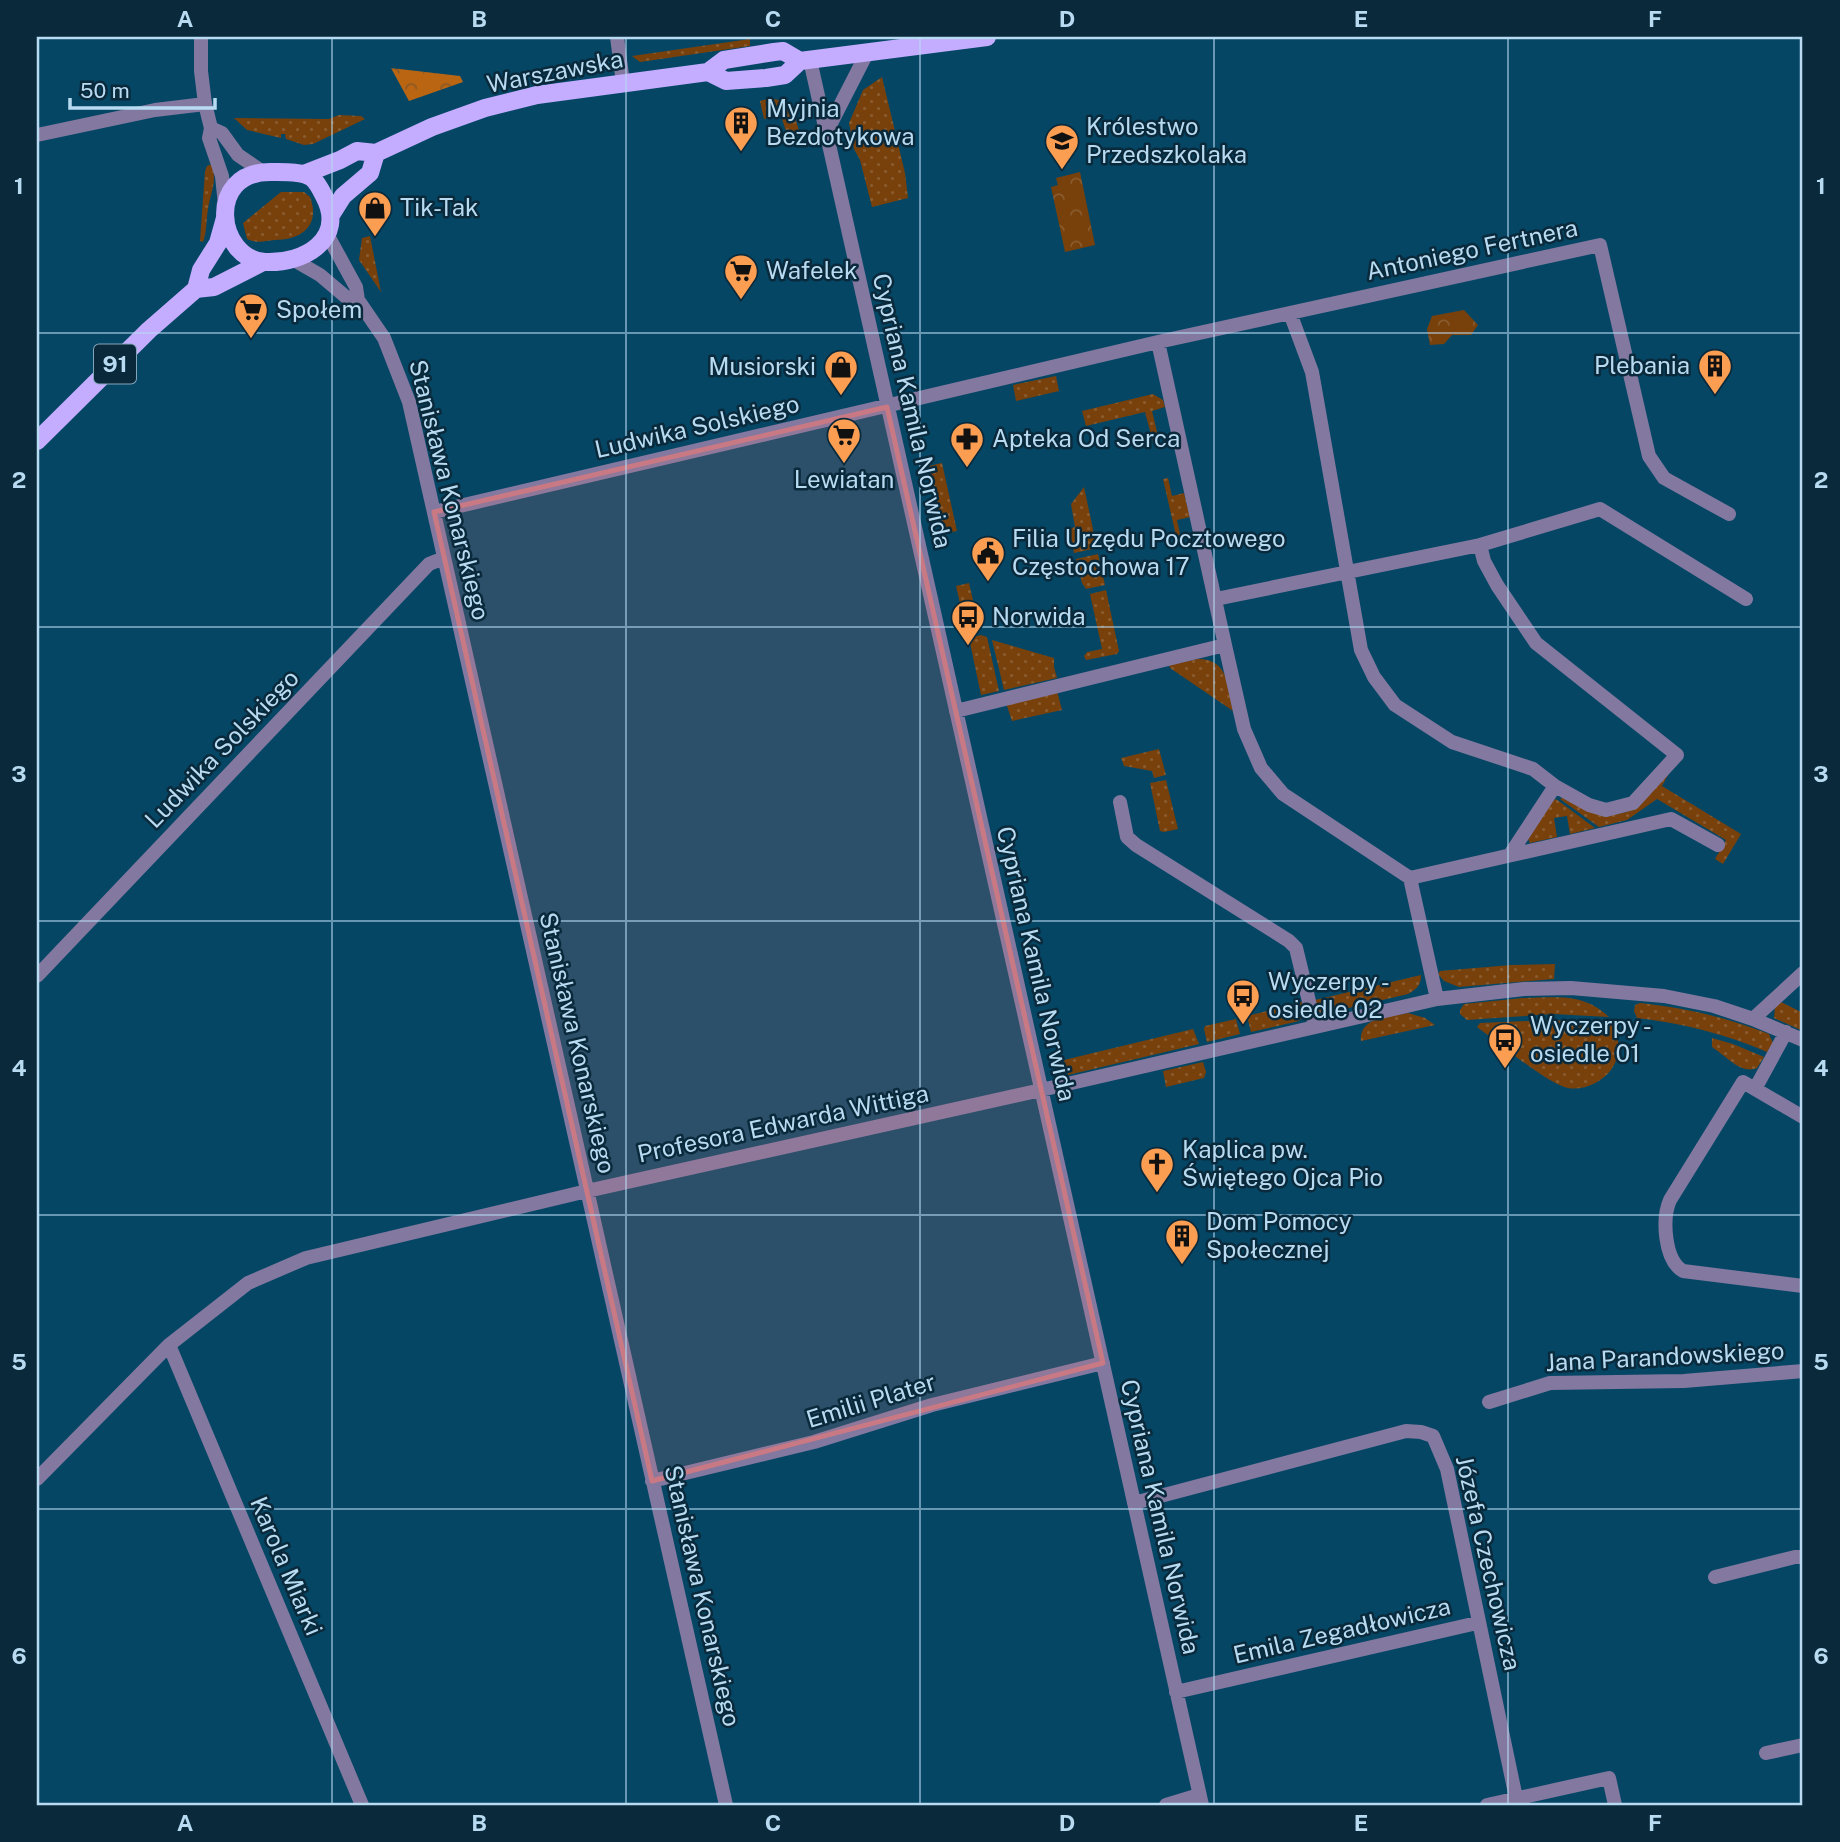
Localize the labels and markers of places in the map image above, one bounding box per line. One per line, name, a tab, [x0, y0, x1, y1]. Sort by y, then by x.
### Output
place label: Myjnia Bezdotykowa	[766, 94, 914, 150]
building icon: Myjnia Bezdotykowa	[722, 104, 760, 153]
place label: Królestwo Przedszkolaka	[1086, 112, 1247, 168]
school or university icon: Królestwo Przedszkolaka	[1043, 122, 1081, 171]
shop icon: Tik-Tak	[356, 189, 394, 238]
place label: Tik-Tak	[400, 193, 479, 221]
supermarket icon: Wafelek	[722, 252, 760, 301]
place label: Wafelek	[766, 256, 857, 284]
supermarket icon: Społem	[232, 291, 270, 340]
place label: Społem	[276, 295, 362, 323]
building icon: Plebania	[1696, 347, 1734, 396]
shop icon: Musiorski	[822, 348, 860, 397]
place label: Plebania	[1594, 351, 1690, 379]
place label: Musiorski	[708, 352, 816, 380]
supermarket icon: Lewiatan	[825, 416, 863, 465]
pharmacy icon: Apteka Od Serca	[948, 420, 986, 469]
place label: Apteka Od Serca	[992, 424, 1180, 452]
place label: Lewiatan	[794, 465, 894, 493]
place label: Filia Urzędu Pocztowego Częstochowa 17	[1012, 524, 1286, 580]
public building icon: Filia Urzędu Pocztowego Częstochowa 17	[969, 534, 1007, 583]
bus stop icon: Norwida	[949, 598, 987, 647]
place label: Norwida	[992, 602, 1085, 630]
place label: Wyczerpy - osiedle 02	[1268, 967, 1390, 1023]
bus stop icon: Wyczerpy - osiedle 02	[1224, 977, 1262, 1026]
place label: Wyczerpy - osiedle 01	[1530, 1011, 1652, 1067]
bus stop icon: Wyczerpy - osiedle 01	[1486, 1021, 1524, 1070]
place label: Kaplica pw. Świętego Ojca Pio	[1182, 1135, 1383, 1191]
church icon: Kaplica pw. Świętego Ojca Pio	[1138, 1145, 1176, 1194]
place label: Dom Pomocy Społecznej	[1206, 1207, 1352, 1263]
building icon: Dom Pomocy Społecznej	[1163, 1217, 1201, 1266]

